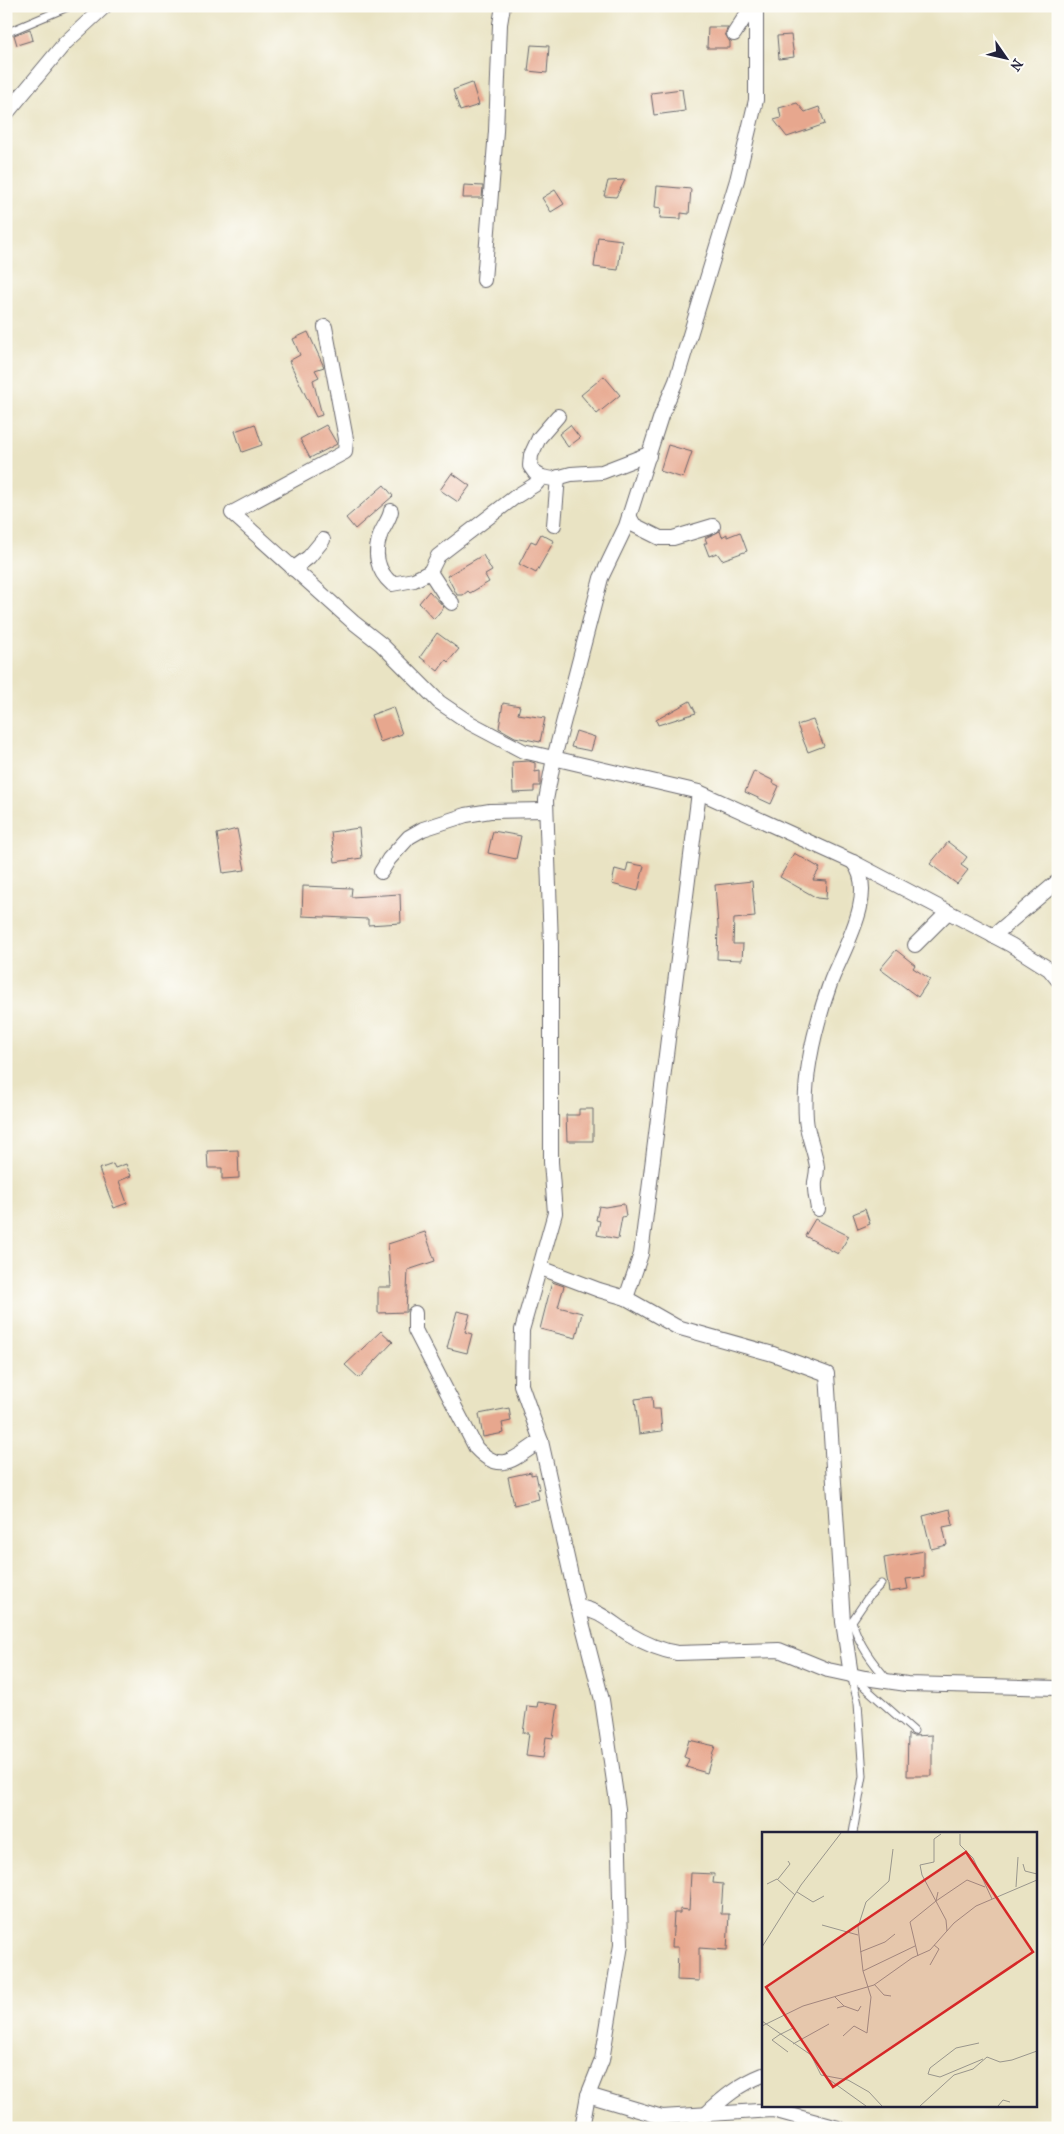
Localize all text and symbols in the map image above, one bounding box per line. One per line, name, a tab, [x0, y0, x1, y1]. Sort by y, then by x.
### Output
north arrow	[982, 32, 1032, 82]
text: N	[1006, 56, 1026, 74]
inset map	[762, 1832, 1036, 2106]

